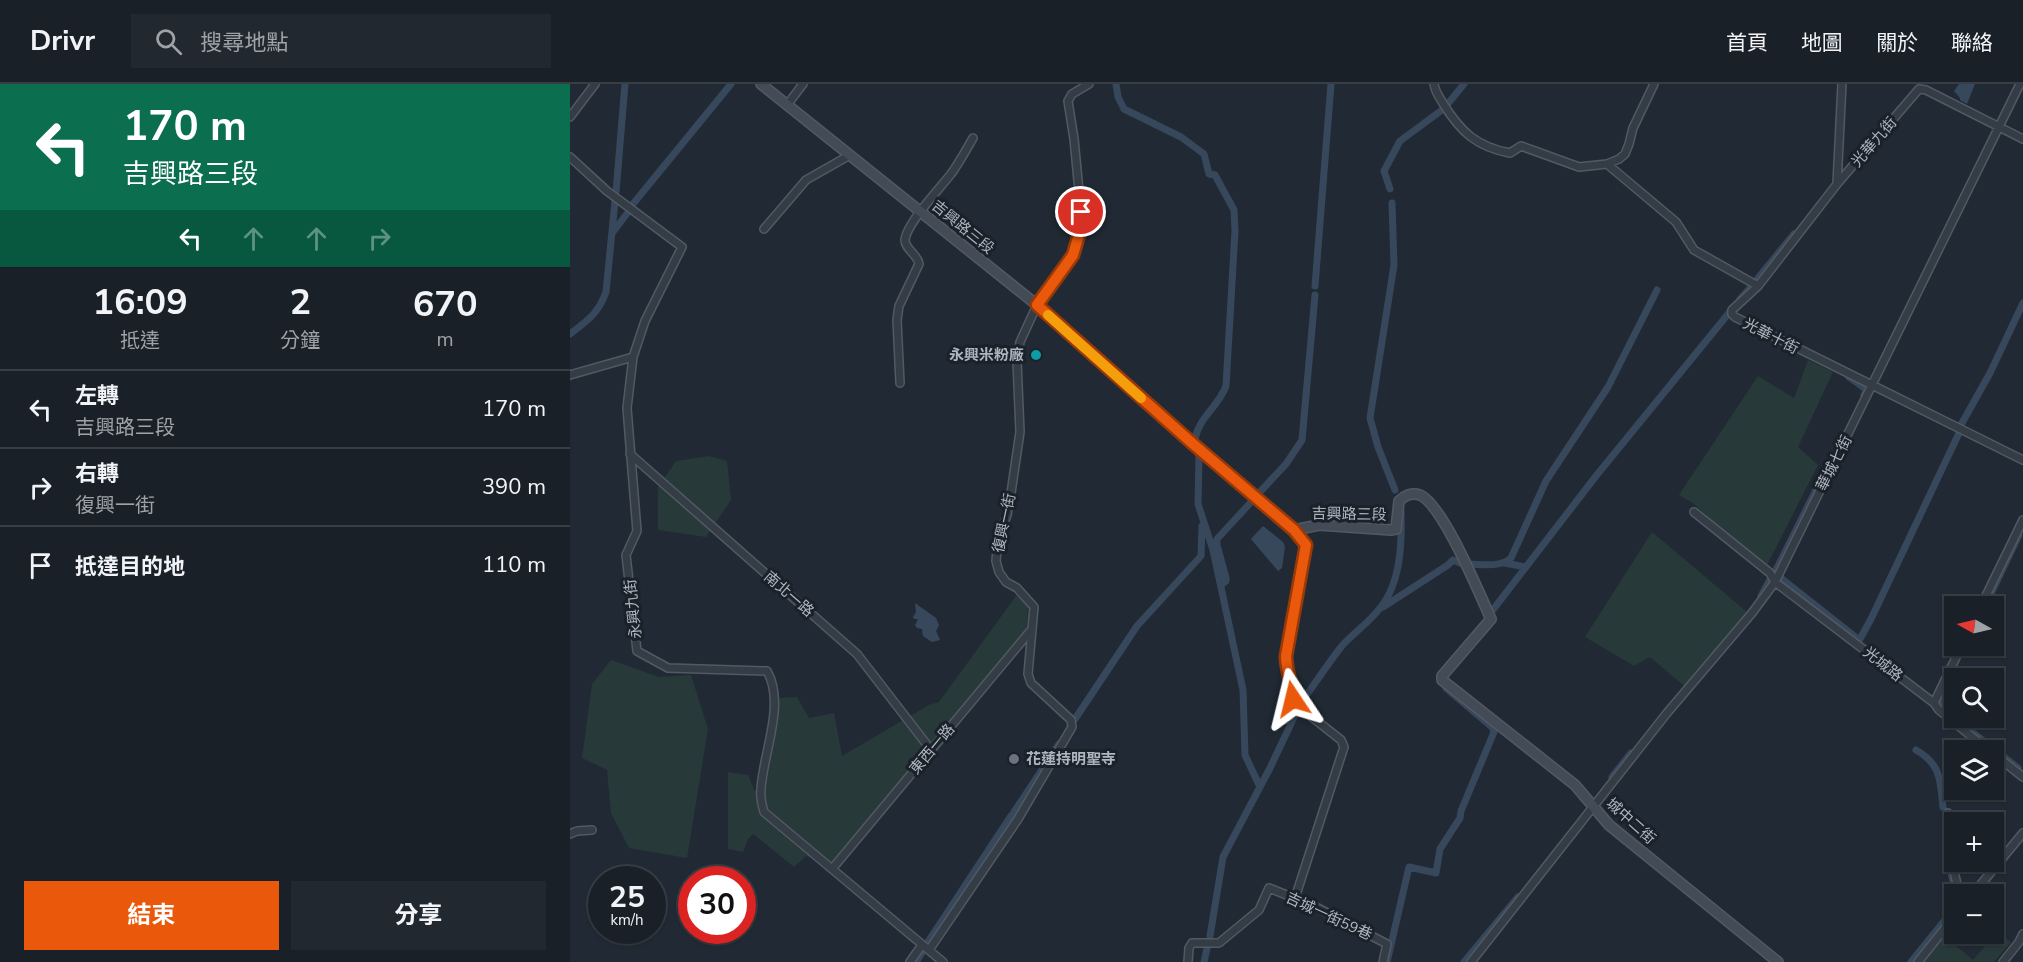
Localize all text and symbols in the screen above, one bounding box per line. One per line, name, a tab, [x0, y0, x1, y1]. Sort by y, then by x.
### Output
search box	[131, 14, 551, 68]
text: Drivr	[30, 22, 95, 60]
icon: search	[152, 25, 185, 58]
text: 搜尋地點	[200, 28, 288, 58]
text: 首頁	[1726, 29, 1768, 57]
text: 地圖	[1801, 29, 1843, 57]
text: 關於	[1876, 29, 1918, 57]
text: 聯絡	[1951, 29, 1993, 57]
text: 170 m	[123, 98, 247, 155]
icon: left	[24, 108, 102, 186]
street label: 光華九街	[1847, 113, 1901, 171]
text: 吉興路三段	[123, 156, 258, 193]
pin	[1055, 186, 1106, 237]
icon: arrive	[1064, 195, 1097, 228]
street label: 吉興路三段	[928, 196, 998, 258]
icon: left	[174, 222, 207, 255]
icon: ahead	[237, 222, 270, 255]
icon: ahead	[300, 222, 333, 255]
icon: right	[363, 222, 396, 255]
text: 16:09	[92, 278, 188, 327]
text: 2	[289, 278, 311, 327]
text: 670	[413, 280, 478, 329]
street label: 光華十街	[1740, 313, 1802, 359]
text: m	[437, 326, 454, 353]
text: 抵達	[120, 327, 160, 354]
text: 分鐘	[280, 327, 320, 354]
place label: 永興米粉廠	[949, 345, 1024, 365]
marker: 永興米粉廠	[1029, 348, 1043, 362]
text: 左轉	[75, 381, 119, 411]
icon: left	[24, 393, 57, 426]
text: 170 m	[482, 394, 546, 424]
text: 吉興路三段	[75, 414, 175, 441]
street label: 華城七街	[1811, 432, 1857, 494]
text: 右轉	[75, 459, 119, 489]
icon: right	[24, 471, 57, 504]
text: 390 m	[482, 472, 546, 502]
text: 復興一街	[75, 492, 155, 519]
street label: 復興一街	[988, 492, 1020, 554]
street label: 吉興路三段	[1311, 503, 1387, 525]
icon: arrive	[24, 549, 57, 582]
text: 110 m	[482, 550, 546, 580]
text: 抵達目的地	[75, 552, 185, 582]
street label: 南北一路	[760, 567, 818, 621]
street label: 永興九街	[620, 578, 646, 640]
north arrow	[1944, 596, 2004, 656]
map controls	[1944, 596, 2004, 944]
street label: 光城路	[1859, 642, 1907, 686]
position arrow	[1261, 667, 1325, 731]
button: search	[1944, 668, 2004, 728]
street label: 東西一路	[905, 720, 959, 778]
button: layers	[1944, 740, 2004, 800]
place label: 花蓮持明聖寺	[1026, 749, 1116, 769]
marker: 花蓮持明聖寺	[1007, 752, 1021, 766]
street label: 城中二街	[1602, 793, 1660, 849]
button: +	[1944, 812, 2004, 872]
speed limit sign: 30	[678, 866, 756, 944]
text: 25	[609, 877, 645, 918]
button: 結束	[24, 881, 279, 950]
button: 分享	[291, 881, 546, 950]
button: −	[1944, 884, 2004, 944]
street label: 吉城一街59巷	[1283, 887, 1375, 945]
text: km/h	[610, 910, 644, 930]

